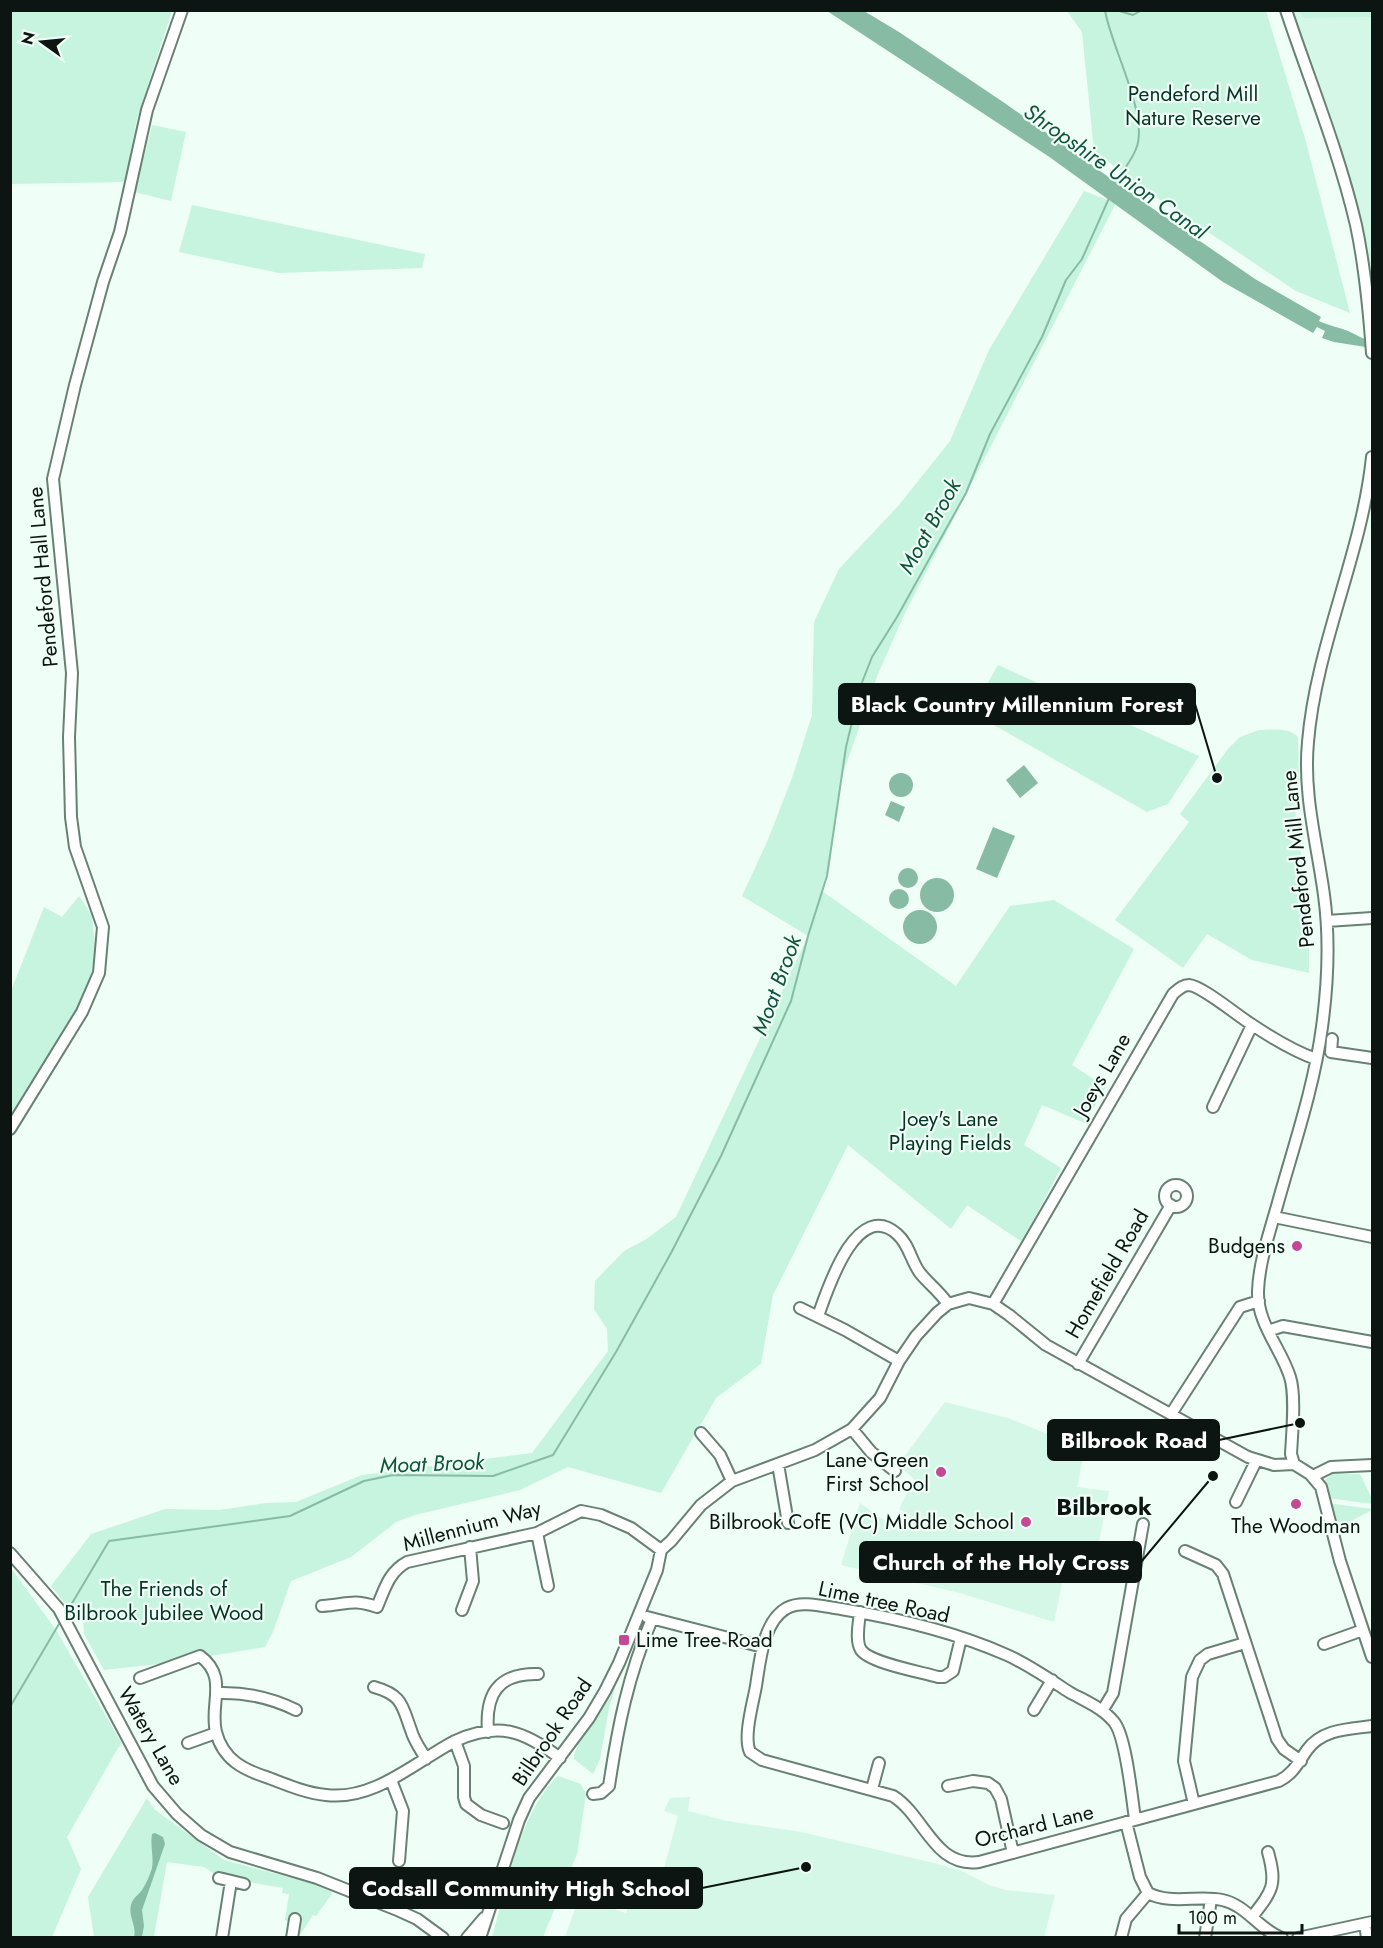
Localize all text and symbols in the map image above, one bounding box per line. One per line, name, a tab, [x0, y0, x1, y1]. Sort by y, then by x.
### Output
north arrow	[12, 12, 72, 72]
text: N	[15, 29, 41, 47]
park label: Pendeford Mill Nature Reserve	[1125, 79, 1261, 133]
water label: Shropshire Union Canal	[1017, 95, 1216, 247]
water label: Moat Brook	[890, 471, 969, 579]
street label: Pendeford Hall Lane	[20, 485, 66, 668]
callout: Black Country Millennium Forest	[839, 684, 1195, 724]
text: Black Country Millennium Forest	[851, 688, 1183, 720]
street label: Pendeford Mill Lane	[1274, 769, 1322, 949]
water label: Moat Brook	[743, 929, 809, 1040]
street label: Joeys Lane	[1064, 1027, 1138, 1125]
park label: Joey's Lane Playing Fields	[889, 1104, 1011, 1158]
street label: Homefield Road	[1058, 1204, 1156, 1344]
place label: Budgens	[1208, 1231, 1285, 1261]
marker: Budgens	[1290, 1239, 1304, 1253]
callout: Bilbrook Road	[1048, 1420, 1219, 1460]
text: Bilbrook Road	[1061, 1424, 1207, 1456]
water label: Moat Brook	[379, 1445, 486, 1481]
place label: Lane Green First School	[825, 1445, 929, 1499]
marker: Lane Green First School	[934, 1465, 948, 1479]
district label: Bilbrook	[1056, 1489, 1152, 1524]
street label: Millennium Way	[399, 1493, 545, 1559]
marker: The Woodman	[1289, 1497, 1303, 1511]
place label: Bilbrook CofE (VC) Middle School	[709, 1507, 1014, 1537]
place label: The Woodman	[1231, 1511, 1361, 1541]
marker: Bilbrook CofE (VC) Middle School	[1019, 1515, 1033, 1529]
callout: Church of the Holy Cross	[860, 1542, 1141, 1582]
text: Church of the Holy Cross	[873, 1546, 1129, 1578]
street label: Lime tree Road	[816, 1573, 952, 1631]
park label: The Friends of Bilbrook Jubilee Wood	[64, 1574, 264, 1628]
place label: Lime Tree Road	[636, 1625, 773, 1655]
marker: Lime Tree Road	[617, 1633, 631, 1647]
street label: Bilbrook Road	[505, 1672, 599, 1792]
street label: Watery Lane	[111, 1681, 191, 1791]
street label: Orchard Lane	[971, 1797, 1097, 1855]
callout: Codsall Community High School	[350, 1868, 702, 1908]
text: Codsall Community High School	[362, 1872, 690, 1904]
scale bar	[1179, 1897, 1302, 1935]
text: 100 m	[1188, 1905, 1237, 1931]

